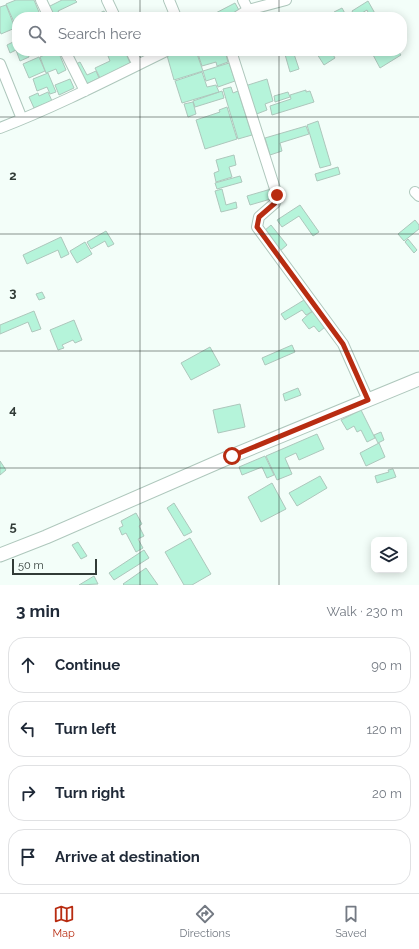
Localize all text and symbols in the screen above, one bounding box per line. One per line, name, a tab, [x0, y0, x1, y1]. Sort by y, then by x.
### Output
search box	[12, 12, 407, 56]
icon: search	[26, 23, 48, 45]
text: Search here	[58, 25, 141, 43]
text: 2	[9, 168, 17, 183]
route end	[268, 186, 286, 204]
text: 3	[9, 285, 17, 300]
text: 4	[9, 402, 17, 417]
route start	[223, 447, 241, 465]
text: 5	[9, 519, 17, 534]
map controls	[371, 537, 407, 573]
button: layers	[371, 537, 407, 573]
scale bar	[12, 557, 97, 576]
text: 50 m	[18, 559, 44, 572]
text: 3 min	[16, 601, 60, 621]
text: Walk · 230 m	[327, 604, 403, 619]
icon: ahead	[17, 654, 39, 676]
text: Continue	[55, 656, 120, 674]
text: 90 m	[371, 658, 402, 673]
icon: left	[17, 718, 39, 740]
text: Turn left	[55, 720, 116, 738]
text: 120 m	[366, 722, 402, 737]
icon: right	[17, 782, 39, 804]
text: Turn right	[55, 784, 125, 802]
text: 20 m	[372, 786, 402, 801]
icon: arrive	[17, 846, 39, 868]
text: Arrive at destination	[55, 848, 200, 866]
tab: Map	[52, 903, 75, 940]
tab: Directions	[180, 903, 230, 940]
tab: Saved	[335, 903, 367, 940]

